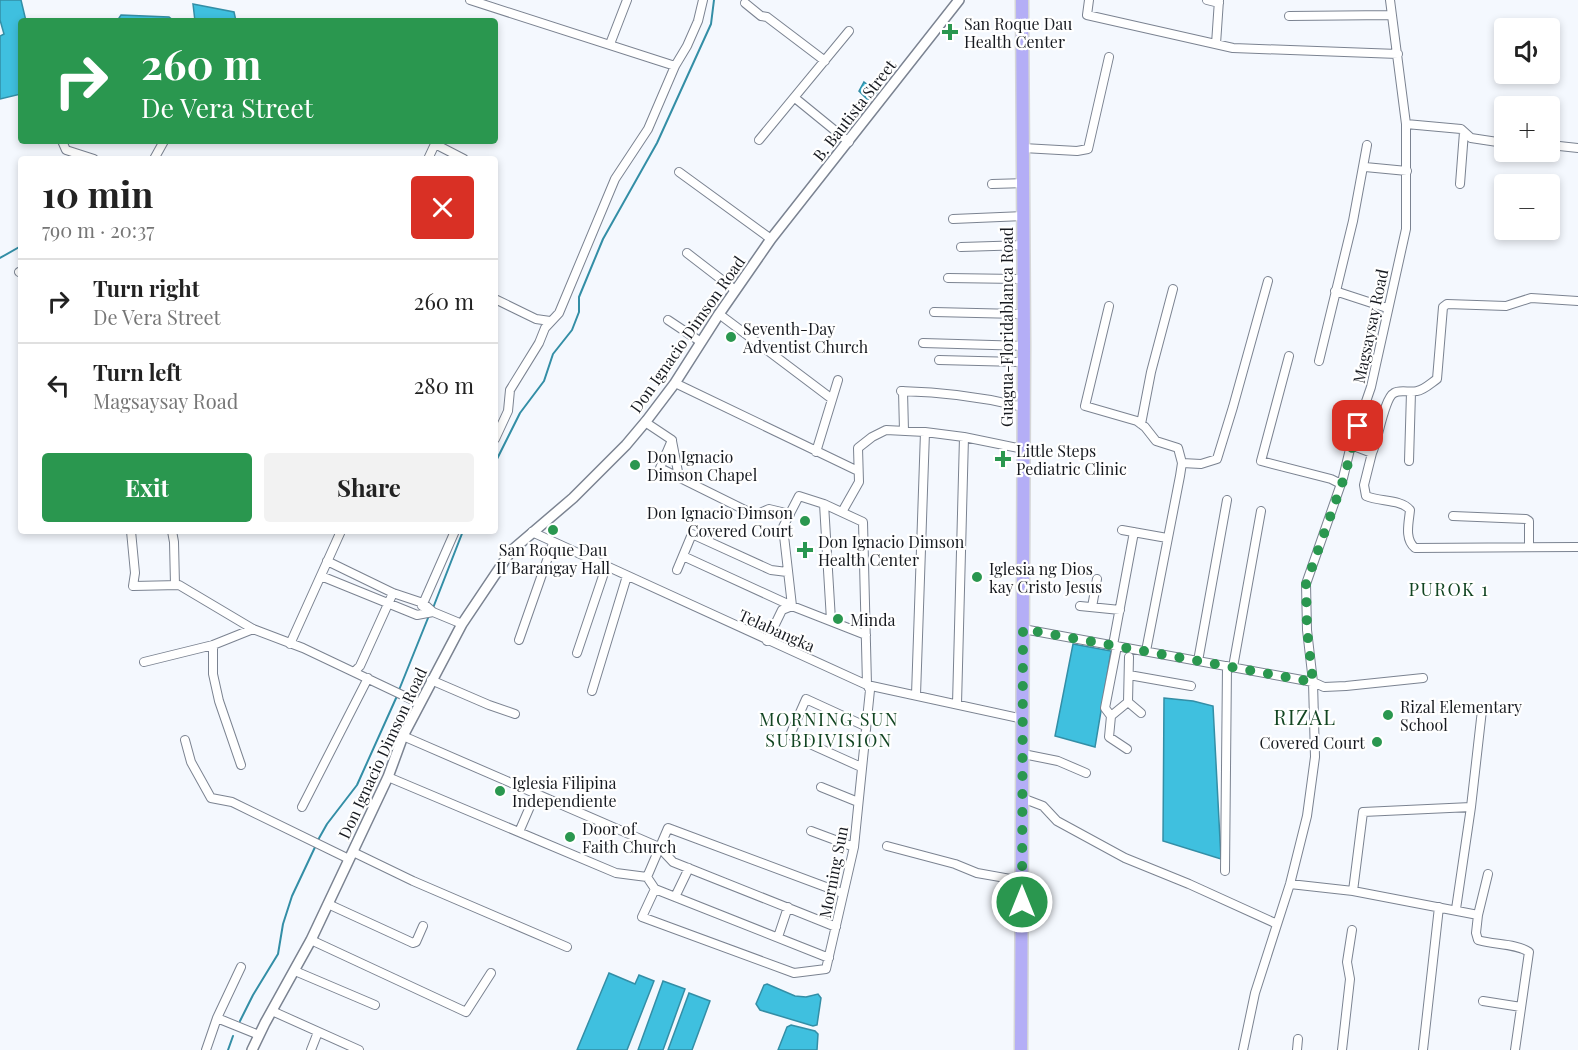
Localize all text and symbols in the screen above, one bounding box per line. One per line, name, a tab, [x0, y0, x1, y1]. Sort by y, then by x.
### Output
place label: San Roque Dau Health Center	[964, 13, 1072, 52]
map controls	[1494, 18, 1560, 240]
button: sound	[1494, 18, 1560, 84]
marker: San Roque Dau Health Center	[941, 23, 959, 41]
text: 260 m	[141, 35, 261, 91]
icon: right	[42, 42, 120, 120]
street label: B. Bautista Street	[808, 55, 900, 165]
text: De Vera Street	[141, 89, 313, 125]
button: +	[1494, 96, 1560, 162]
text: 10 min	[42, 169, 153, 217]
button: −	[1494, 174, 1560, 240]
button: close	[411, 176, 474, 239]
text: 790 m · 20:37	[42, 216, 154, 243]
street label: Guagua-Floridablanca Road	[996, 227, 1017, 427]
street label: Don Ignacio Dimson Road	[625, 252, 749, 416]
street label: Magsaysay Road	[1348, 267, 1392, 385]
text: Turn right	[93, 273, 199, 303]
icon: right	[42, 285, 75, 318]
text: 260 m	[414, 286, 474, 316]
text: De Vera Street	[93, 303, 221, 330]
place label: Seventh-Day Adventist Church	[742, 318, 869, 357]
marker: Seventh-Day Adventist Church	[724, 330, 738, 344]
text: Turn left	[93, 357, 182, 387]
icon: left	[42, 369, 75, 402]
text: 280 m	[414, 370, 474, 400]
text: Magsaysay Road	[93, 387, 238, 414]
pin	[1332, 400, 1383, 451]
icon: arrive	[1341, 409, 1374, 442]
place label: Little Steps Pediatric Clinic	[1016, 440, 1127, 479]
place label: Don Ignacio Dimson Chapel	[647, 446, 758, 485]
marker: Little Steps Pediatric Clinic	[994, 450, 1012, 468]
button: Exit	[42, 453, 252, 522]
button: Share	[264, 453, 474, 522]
marker: Don Ignacio Dimson Chapel	[628, 458, 642, 472]
place label: Don Ignacio Dimson Covered Court	[647, 502, 793, 541]
marker: Don Ignacio Dimson Covered Court	[798, 514, 812, 528]
marker: San Roque Dau II Barangay Hall	[546, 523, 560, 537]
place label: Don Ignacio Dimson Health Center	[818, 531, 965, 570]
place label: San Roque Dau II Barangay Hall	[496, 539, 611, 578]
marker: Don Ignacio Dimson Health Center	[796, 541, 814, 559]
place label: Iglesia ng Dios kay Cristo Jesus	[989, 558, 1102, 597]
marker: Iglesia ng Dios kay Cristo Jesus	[970, 570, 984, 584]
district label: PUROK 1	[1408, 577, 1490, 601]
street label: Telabangka	[736, 604, 818, 656]
place label: Minda	[850, 609, 895, 630]
marker: Minda	[831, 612, 845, 626]
street label: Don Ignacio Dimson Road	[333, 664, 431, 842]
place label: Rizal Elementary School	[1400, 696, 1522, 735]
district label: RIZAL	[1273, 703, 1337, 730]
district label: MORNING SUN SUBDIVISION	[759, 707, 899, 752]
marker: Rizal Elementary School	[1381, 708, 1395, 722]
place label: Covered Court	[1260, 732, 1365, 753]
marker: Covered Court	[1370, 735, 1384, 749]
place label: Iglesia Filipina Independiente	[512, 772, 617, 811]
marker: Iglesia Filipina Independiente	[493, 784, 507, 798]
place label: Door of Faith Church	[582, 818, 677, 857]
street label: Morning Sun	[814, 824, 852, 920]
marker: Door of Faith Church	[563, 830, 577, 844]
position arrow	[990, 870, 1054, 934]

